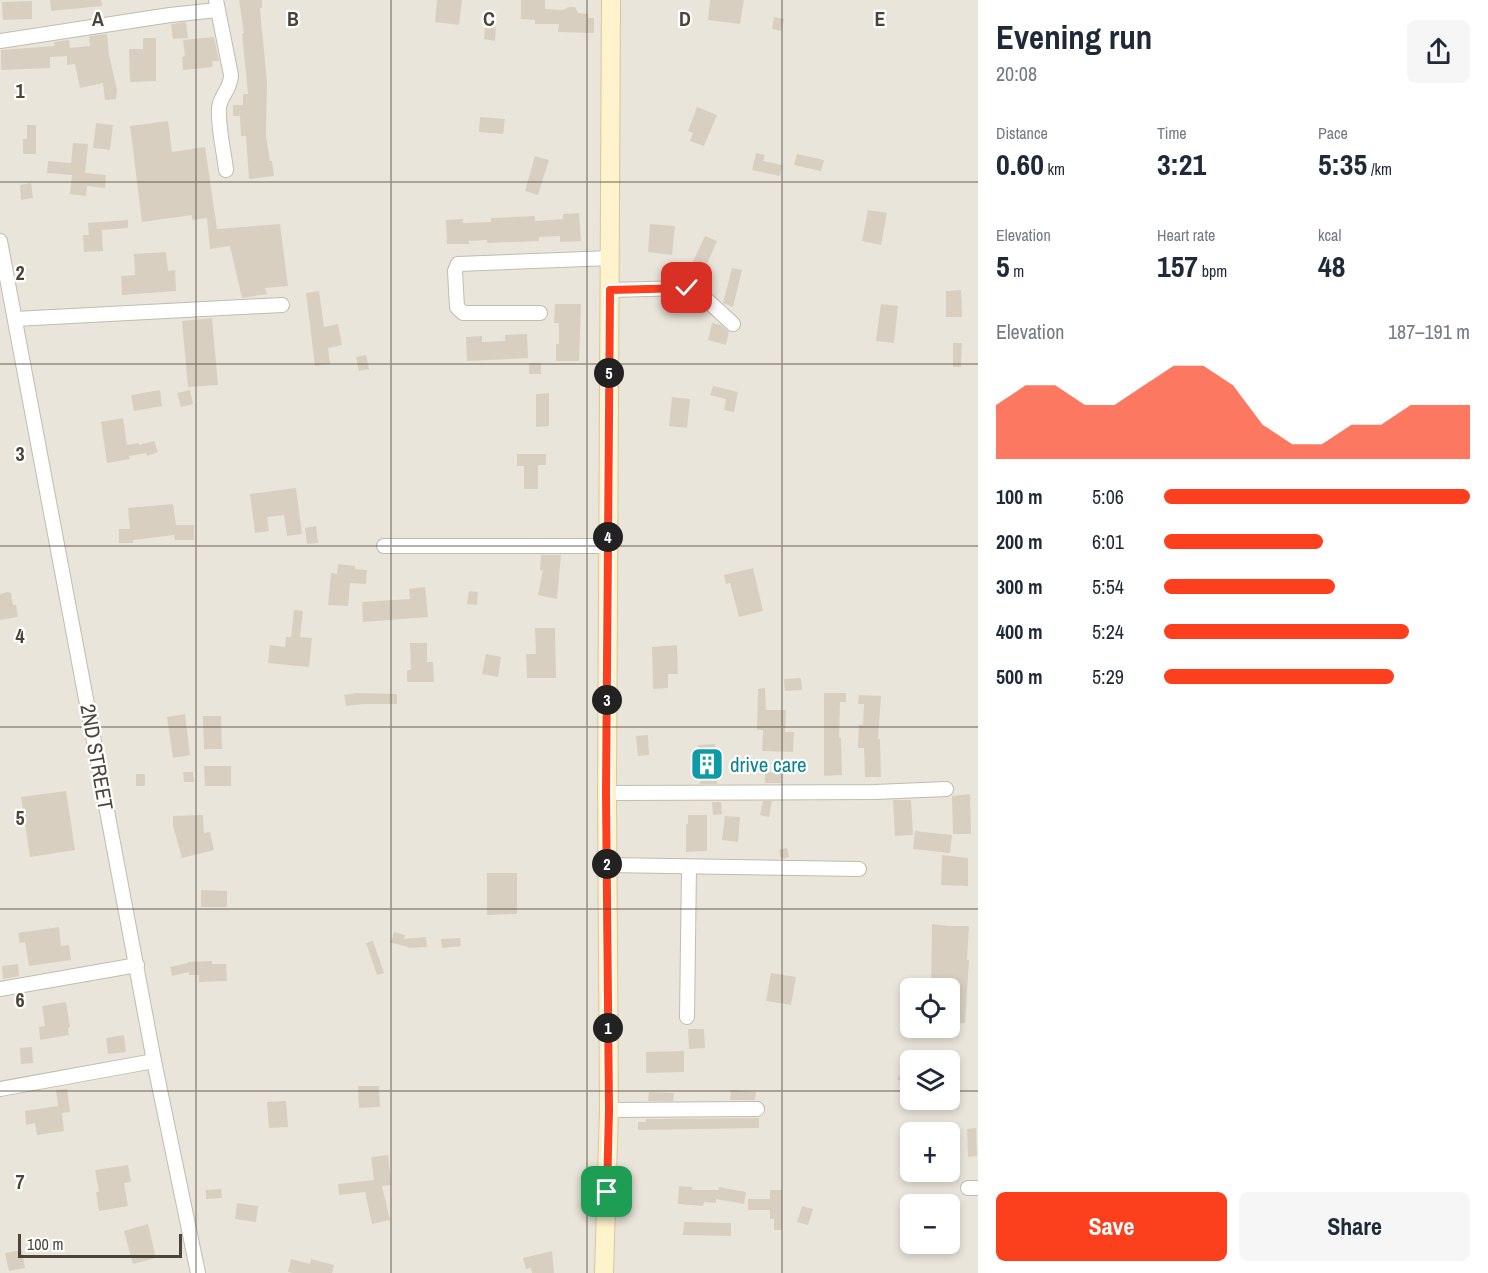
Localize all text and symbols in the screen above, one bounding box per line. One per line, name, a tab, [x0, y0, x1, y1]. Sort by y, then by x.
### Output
text: A	[92, 5, 104, 32]
text: B	[287, 5, 299, 32]
text: C	[483, 5, 495, 32]
text: D	[679, 5, 691, 32]
text: E	[875, 5, 886, 32]
text: Evening run	[996, 15, 1152, 59]
button: share	[1407, 20, 1470, 83]
text: 20:08	[996, 60, 1037, 87]
text: 1	[15, 77, 25, 104]
text: Distance	[996, 122, 1048, 144]
text: Time	[1157, 122, 1187, 144]
text: Pace	[1318, 122, 1348, 144]
text: 0.60	[996, 144, 1044, 184]
text: 3:21	[1157, 144, 1206, 184]
text: 5:35	[1318, 144, 1367, 184]
text: km	[1044, 158, 1065, 180]
text: /km	[1367, 158, 1392, 180]
text: Elevation	[996, 224, 1051, 246]
text: Heart rate	[1157, 224, 1215, 246]
text: kcal	[1318, 224, 1341, 246]
text: 5	[996, 246, 1010, 286]
text: 157	[1157, 246, 1198, 286]
text: 48	[1318, 246, 1345, 286]
text: 2	[15, 259, 25, 286]
text: m	[1010, 260, 1024, 282]
text: bpm	[1198, 260, 1227, 282]
pin	[661, 262, 712, 313]
icon: check	[670, 271, 703, 304]
text: Elevation	[996, 318, 1064, 345]
text: 187–191 m	[1388, 318, 1470, 345]
pin: 5	[594, 358, 624, 388]
text: 5	[605, 362, 613, 384]
text: 3	[15, 440, 25, 467]
text: 100 m	[996, 483, 1043, 510]
text: 5:06	[1092, 483, 1124, 510]
pin: 4	[593, 522, 623, 552]
text: 4	[604, 526, 612, 548]
text: 200 m	[996, 528, 1043, 555]
text: 6:01	[1092, 528, 1124, 555]
text: 300 m	[996, 573, 1043, 600]
text: 5:54	[1092, 573, 1124, 600]
text: 400 m	[996, 618, 1043, 645]
text: 5:24	[1092, 618, 1124, 645]
text: 4	[15, 622, 25, 649]
text: 500 m	[996, 663, 1043, 690]
text: 5:29	[1092, 663, 1124, 690]
pin: 3	[592, 685, 622, 715]
text: 3	[603, 689, 611, 711]
street label: 2ND STREET	[73, 702, 121, 813]
building icon: drive care	[689, 746, 725, 782]
place label: drive care	[730, 750, 807, 779]
text: 5	[15, 804, 25, 831]
pin: 2	[592, 849, 622, 879]
text: 2	[603, 853, 611, 875]
map controls	[900, 978, 960, 1254]
button: locate	[900, 978, 960, 1038]
text: 6	[15, 986, 25, 1013]
pin: 1	[593, 1013, 623, 1043]
text: 1	[604, 1017, 612, 1039]
button: layers	[900, 1050, 960, 1110]
button: +	[900, 1122, 960, 1182]
pin	[581, 1166, 632, 1217]
text: 7	[15, 1168, 25, 1195]
icon: arrive	[590, 1175, 623, 1208]
button: Save	[996, 1192, 1227, 1261]
button: Share	[1239, 1192, 1470, 1261]
button: −	[900, 1194, 960, 1254]
scale bar	[18, 1231, 182, 1258]
text: 100 m	[27, 1233, 63, 1255]

